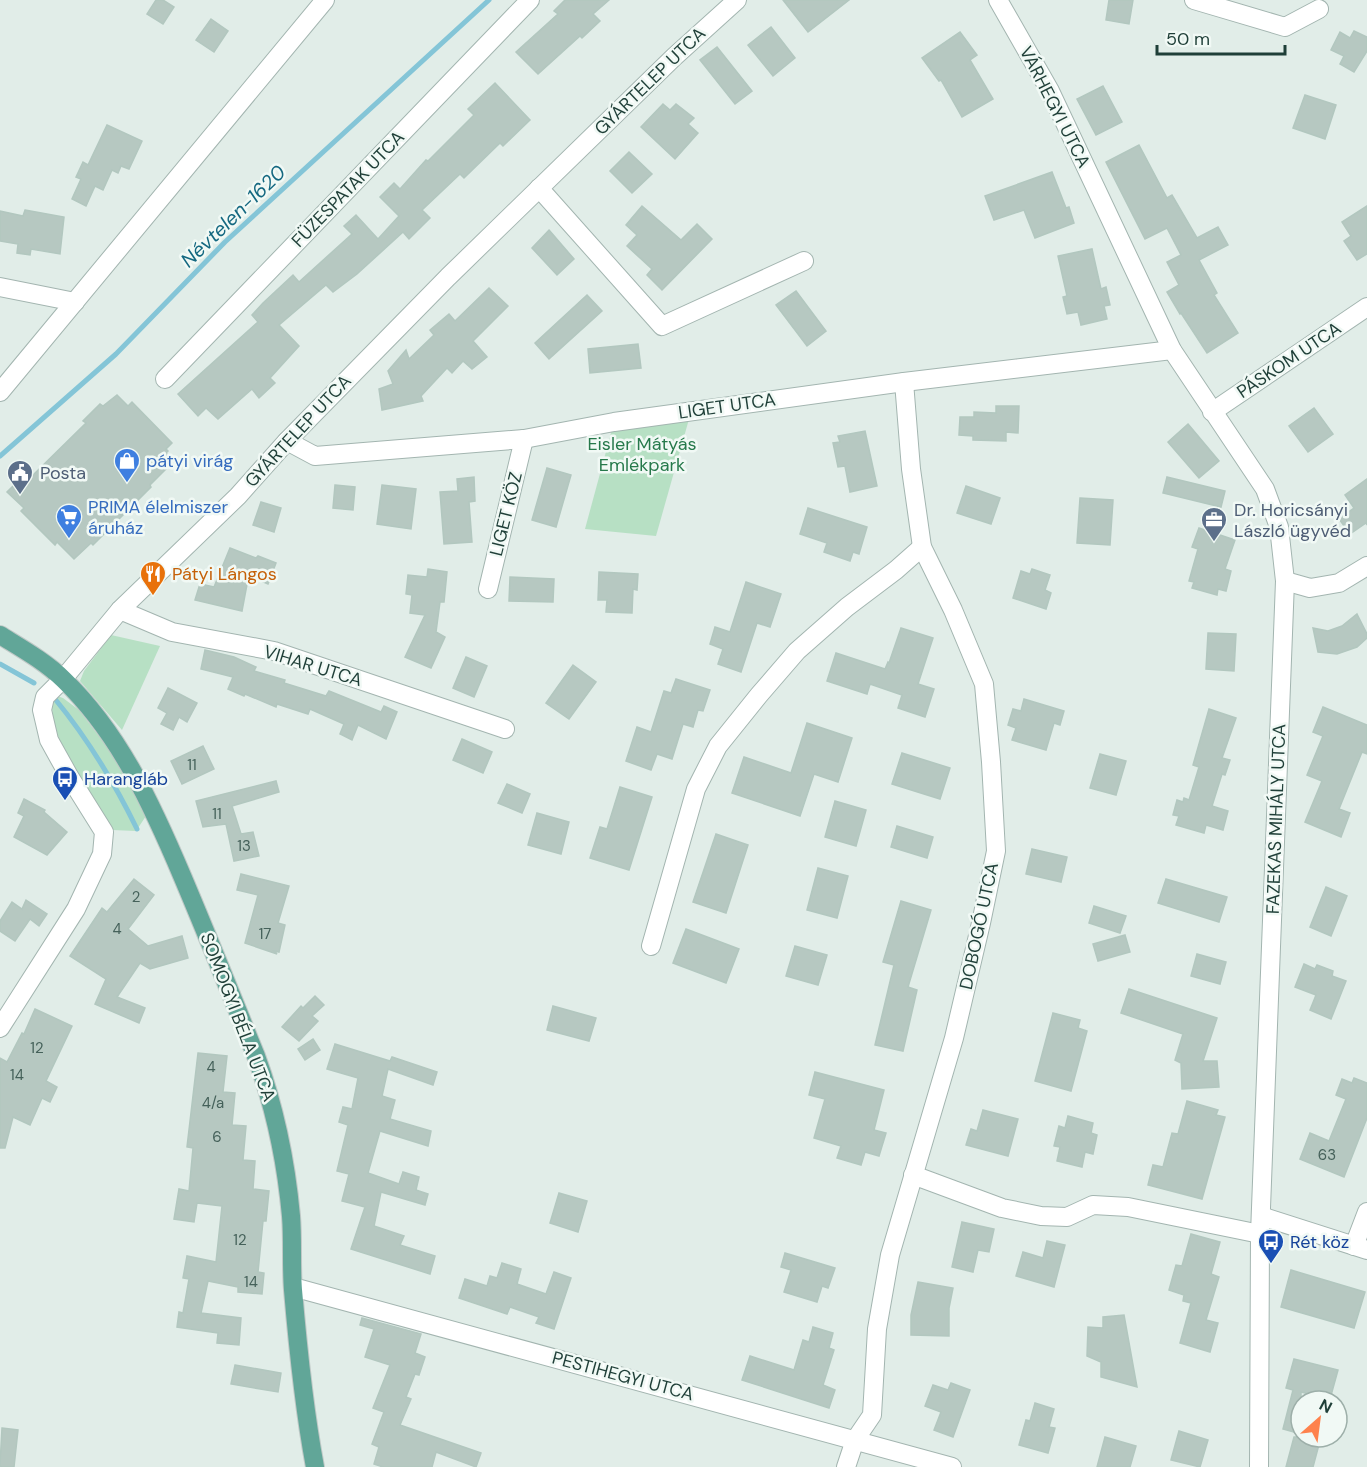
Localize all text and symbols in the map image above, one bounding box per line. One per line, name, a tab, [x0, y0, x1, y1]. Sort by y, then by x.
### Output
scale bar	[1157, 18, 1284, 56]
street label: GYÁRTELEP UTCA	[589, 22, 711, 140]
text: 50 m	[1166, 27, 1210, 51]
street label: VÁRHEGYI UTCA	[1014, 42, 1096, 172]
street label: FÜZESPATAK UTCA	[286, 126, 410, 252]
water label: Névtelen-1620	[175, 159, 291, 273]
street label: PÁSKOM UTCA	[1232, 316, 1346, 404]
street label: GYÁRTELEP UTCA	[240, 370, 356, 492]
street label: LIGET UTCA	[677, 387, 777, 425]
park label: Eisler Mátyás Emlékpark	[587, 432, 697, 477]
shop icon: pátyi virág	[112, 446, 142, 484]
place label: pátyi virág	[146, 449, 233, 473]
public building icon: Posta	[5, 458, 35, 496]
place label: Posta	[40, 461, 86, 485]
street label: LIGET KÖZ	[484, 469, 528, 559]
place label: PRIMA élelmiszer áruház	[88, 495, 229, 540]
place label: Dr. Horicsányi László ügyvéd	[1234, 498, 1351, 543]
supermarket icon: PRIMA élelmiszer áruház	[54, 502, 84, 540]
office icon: Dr. Horicsányi László ügyvéd	[1199, 505, 1229, 543]
restaurant icon: Pátyi Lángos	[138, 559, 168, 597]
place label: Pátyi Lángos	[172, 562, 277, 586]
street label: VIHAR UTCA	[261, 640, 365, 692]
street label: FAZEKAS MIHÁLY UTCA	[1261, 724, 1291, 914]
house number: 11	[187, 755, 197, 775]
bus stop icon: Harangláb	[50, 764, 80, 802]
place label: Harangláb	[84, 767, 168, 791]
house number: 11	[212, 804, 222, 824]
house number: 13	[237, 836, 251, 856]
street label: DOBOGÓ UTCA	[954, 860, 1004, 992]
house number: 2	[132, 887, 140, 907]
house number: 4	[112, 919, 122, 939]
house number: 17	[259, 924, 271, 944]
street label: SOMOGYI BÉLA UTCA	[195, 929, 281, 1105]
house number: 12	[30, 1038, 44, 1058]
house number: 4	[206, 1057, 216, 1077]
house number: 14	[10, 1065, 24, 1085]
house number: 4/a	[202, 1093, 224, 1113]
house number: 6	[212, 1127, 222, 1147]
house number: 63	[1318, 1145, 1336, 1165]
bus stop icon: Rét köz	[1256, 1227, 1286, 1265]
house number: 12	[233, 1230, 247, 1250]
place label: Rét köz	[1290, 1230, 1349, 1254]
house number: 14	[244, 1272, 258, 1292]
street label: PESTIHEGYI UTCA	[550, 1346, 696, 1406]
north arrow	[1289, 1389, 1349, 1449]
text: N	[1316, 1394, 1336, 1418]

